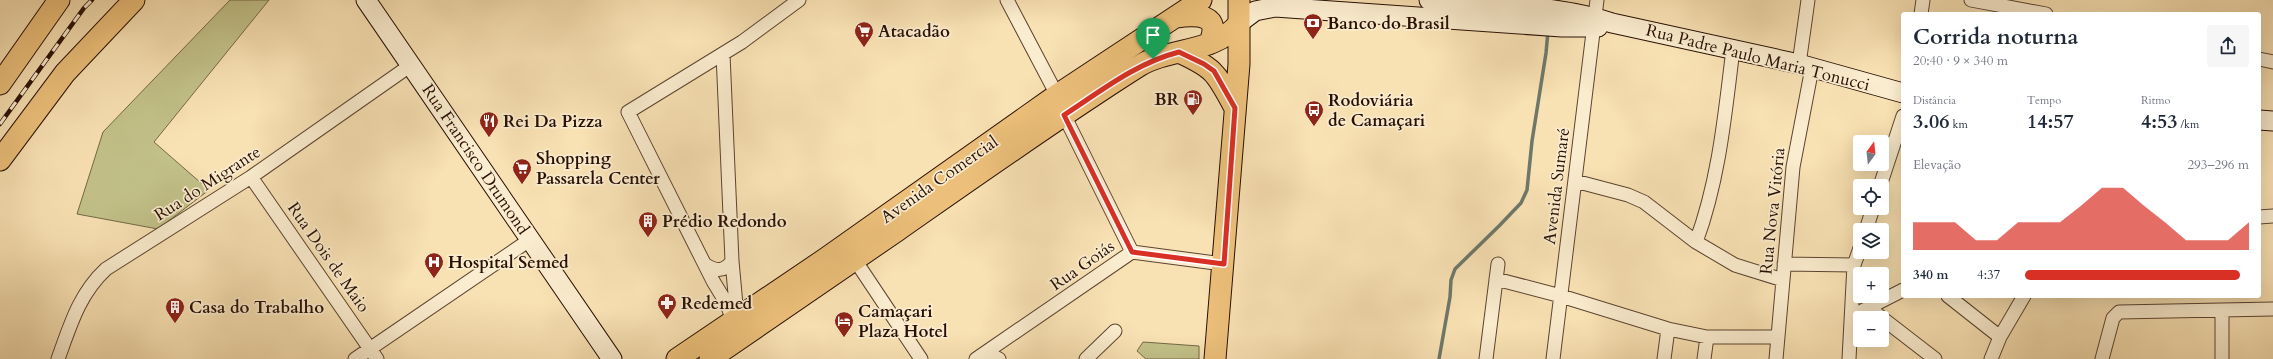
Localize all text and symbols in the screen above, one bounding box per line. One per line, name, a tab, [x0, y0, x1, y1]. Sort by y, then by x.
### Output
bank icon: Banco do Brasil	[1302, 12, 1324, 40]
place label: Banco do Brasil	[1327, 12, 1450, 35]
pin	[1136, 18, 1170, 59]
street label: Rua Padre Paulo Maria Tonucci	[1644, 19, 1872, 97]
supermarket icon: Atacadão	[853, 20, 875, 48]
place label: Atacadão	[878, 20, 950, 43]
text: Corrida noturna	[1913, 22, 2078, 52]
icon: arrive	[1142, 24, 1164, 46]
button: share	[2207, 25, 2249, 67]
text: 20:40 · 9 × 340 m	[1913, 52, 2008, 70]
street label: Rua Francisco Drumond	[416, 79, 535, 239]
place label: BR	[1154, 88, 1179, 111]
fuel station icon: BR	[1182, 88, 1204, 116]
place label: Rodoviária de Camaçari	[1328, 89, 1425, 132]
text: Distância	[1913, 93, 1956, 108]
text: Tempo	[2027, 93, 2061, 108]
text: Ritmo	[2141, 93, 2170, 108]
bus stop icon: Rodoviária de Camaçari	[1303, 99, 1325, 127]
text: 3.06	[1913, 108, 1950, 135]
text: 14:57	[2027, 108, 2074, 135]
text: 4:53	[2141, 108, 2178, 135]
restaurant icon: Rei Da Pizza	[478, 110, 500, 138]
place label: Rei Da Pizza	[503, 110, 603, 133]
text: km	[1950, 117, 1968, 132]
text: /km	[2178, 117, 2199, 132]
street label: Avenida Sumaré	[1538, 126, 1575, 246]
street label: Avenida Comercial	[876, 130, 1003, 229]
north arrow	[1853, 135, 1889, 171]
map controls	[1853, 135, 1889, 347]
street label: Rua do Migrante	[150, 140, 265, 226]
street label: Rua Nova Vitória	[1754, 146, 1791, 276]
place label: Shopping Passarela Center	[536, 147, 660, 190]
text: Elevação	[1913, 156, 1961, 174]
text: 293–296 m	[2187, 156, 2249, 174]
supermarket icon: Shopping Passarela Center	[511, 157, 533, 185]
button: locate	[1853, 179, 1889, 215]
street label: Rua Dois de Maio	[282, 198, 375, 317]
building icon: Prédio Redondo	[637, 210, 659, 238]
place label: Prédio Redondo	[662, 210, 787, 233]
button: layers	[1853, 223, 1889, 259]
street label: Rua Goiás	[1046, 235, 1119, 296]
hospital icon: Hospital Semed	[423, 251, 445, 279]
place label: Hospital Semed	[448, 251, 569, 274]
text: 340 m	[1913, 266, 1948, 284]
text: 4:37	[1977, 266, 2000, 284]
button: +	[1853, 267, 1889, 303]
pharmacy icon: Redemed	[656, 292, 678, 320]
place label: Redemed	[681, 292, 753, 315]
building icon: Casa do Trabalho	[164, 296, 186, 324]
place label: Casa do Trabalho	[189, 296, 324, 319]
place label: Camaçari Plaza Hotel	[858, 300, 948, 343]
hotel icon: Camaçari Plaza Hotel	[833, 310, 855, 338]
button: −	[1853, 311, 1889, 347]

